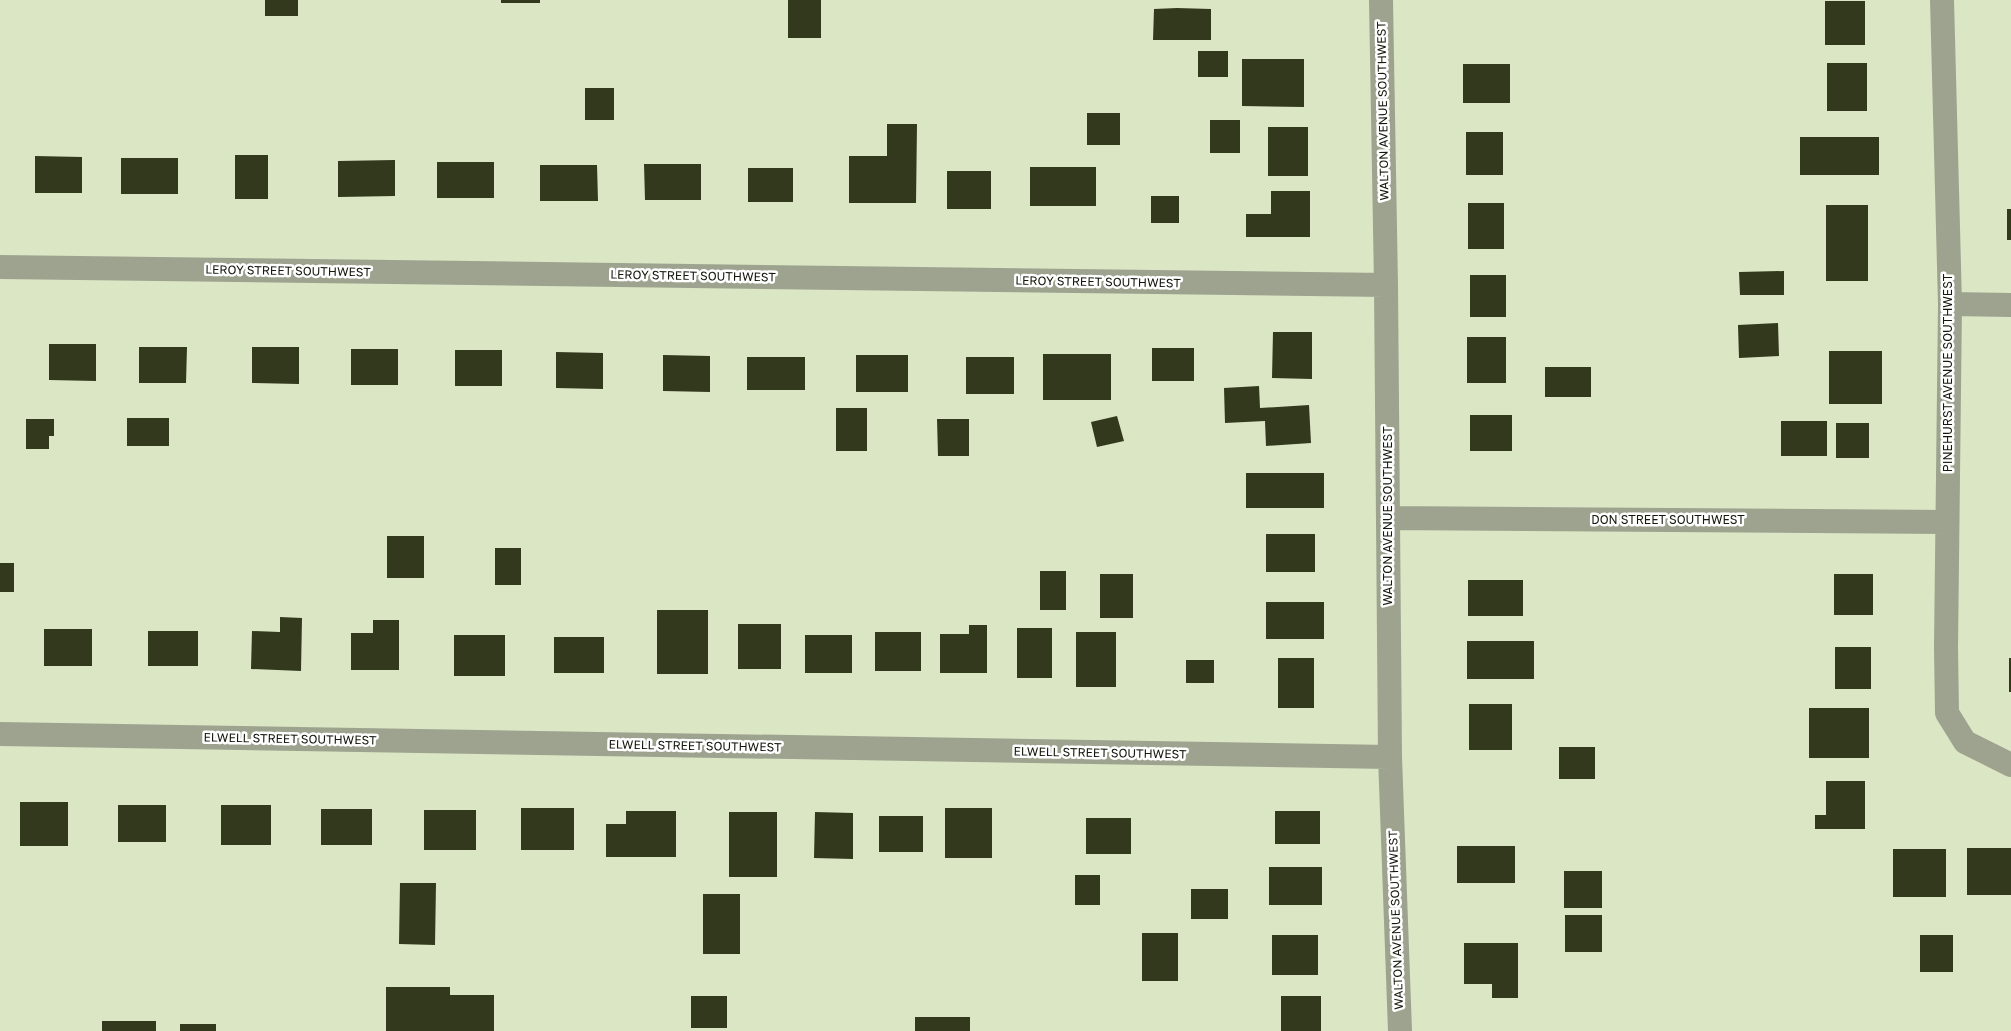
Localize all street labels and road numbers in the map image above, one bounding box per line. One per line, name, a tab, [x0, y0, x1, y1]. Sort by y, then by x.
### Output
street label: WALTON AVENUE SOUTHWEST	[1373, 21, 1392, 201]
street label: LEROY STREET SOUTHWEST	[205, 262, 371, 279]
street label: LEROY STREET SOUTHWEST	[610, 267, 776, 284]
street label: LEROY STREET SOUTHWEST	[1015, 273, 1181, 290]
street label: PINEHURST AVENUE SOUTHWEST	[1940, 273, 1955, 472]
street label: WALTON AVENUE SOUTHWEST	[1380, 426, 1395, 606]
street label: DON STREET SOUTHWEST	[1591, 512, 1745, 527]
street label: ELWELL STREET SOUTHWEST	[203, 729, 377, 748]
street label: ELWELL STREET SOUTHWEST	[608, 736, 782, 755]
street label: ELWELL STREET SOUTHWEST	[1013, 743, 1187, 762]
street label: WALTON AVENUE SOUTHWEST	[1385, 830, 1406, 1010]

